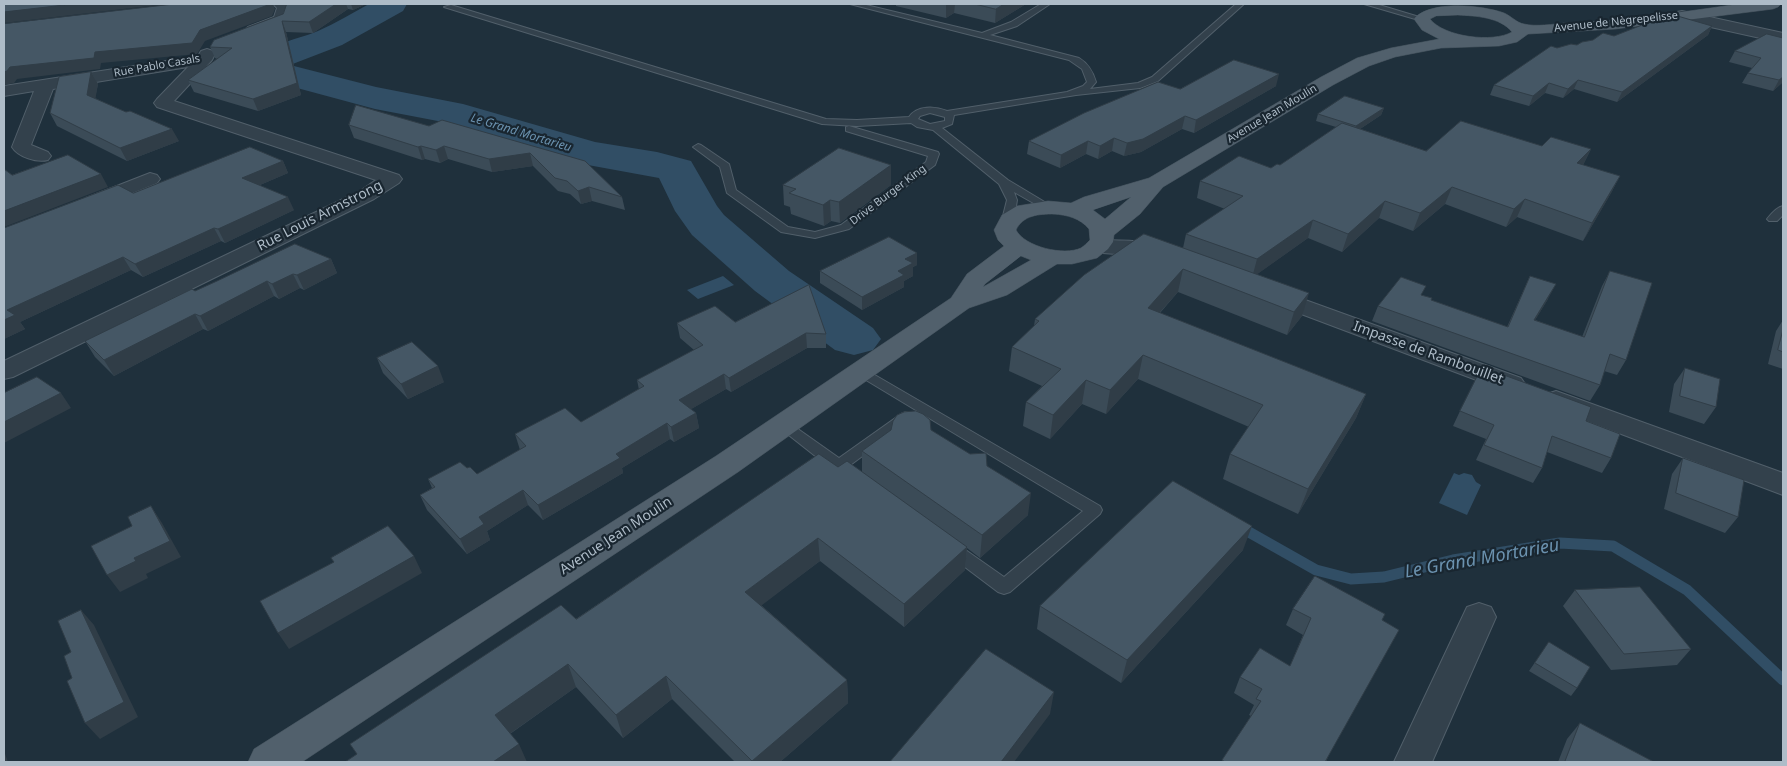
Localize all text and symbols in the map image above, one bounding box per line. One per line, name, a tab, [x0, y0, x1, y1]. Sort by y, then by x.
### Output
street label: Avenue de Nègrepelisse	[1553, 9, 1679, 35]
street label: Rue Pablo Casals	[113, 52, 201, 80]
street label: Avenue Jean Moulin	[1225, 82, 1319, 146]
water label: Le Grand Mortarieu	[469, 111, 573, 155]
street label: Drive Burger King	[847, 162, 929, 228]
street label: Rue Louis Armstrong	[255, 177, 385, 255]
street label: Impasse de Rambouillet	[1351, 318, 1505, 388]
street label: Avenue Jean Moulin	[557, 493, 675, 579]
water label: Le Grand Mortarieu	[1403, 535, 1561, 583]

